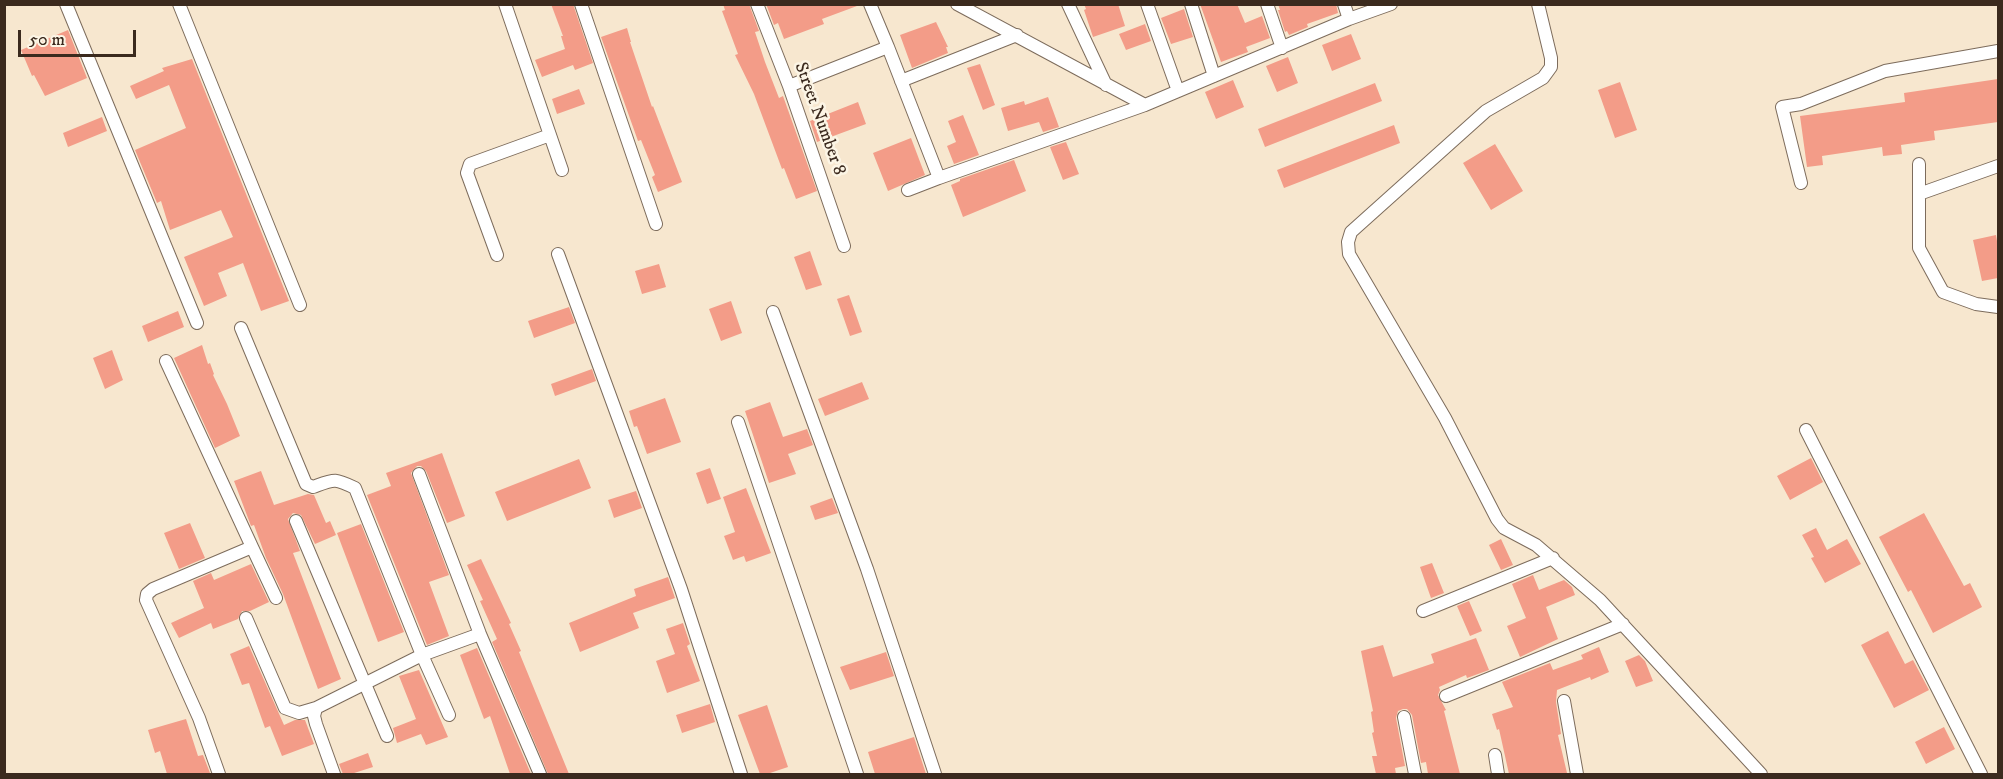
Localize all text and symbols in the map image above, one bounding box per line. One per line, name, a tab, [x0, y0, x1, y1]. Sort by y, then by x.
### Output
scale bar	[21, 18, 140, 56]
text: 50 m	[29, 29, 65, 51]
street label: Street Number 8	[789, 60, 849, 178]

